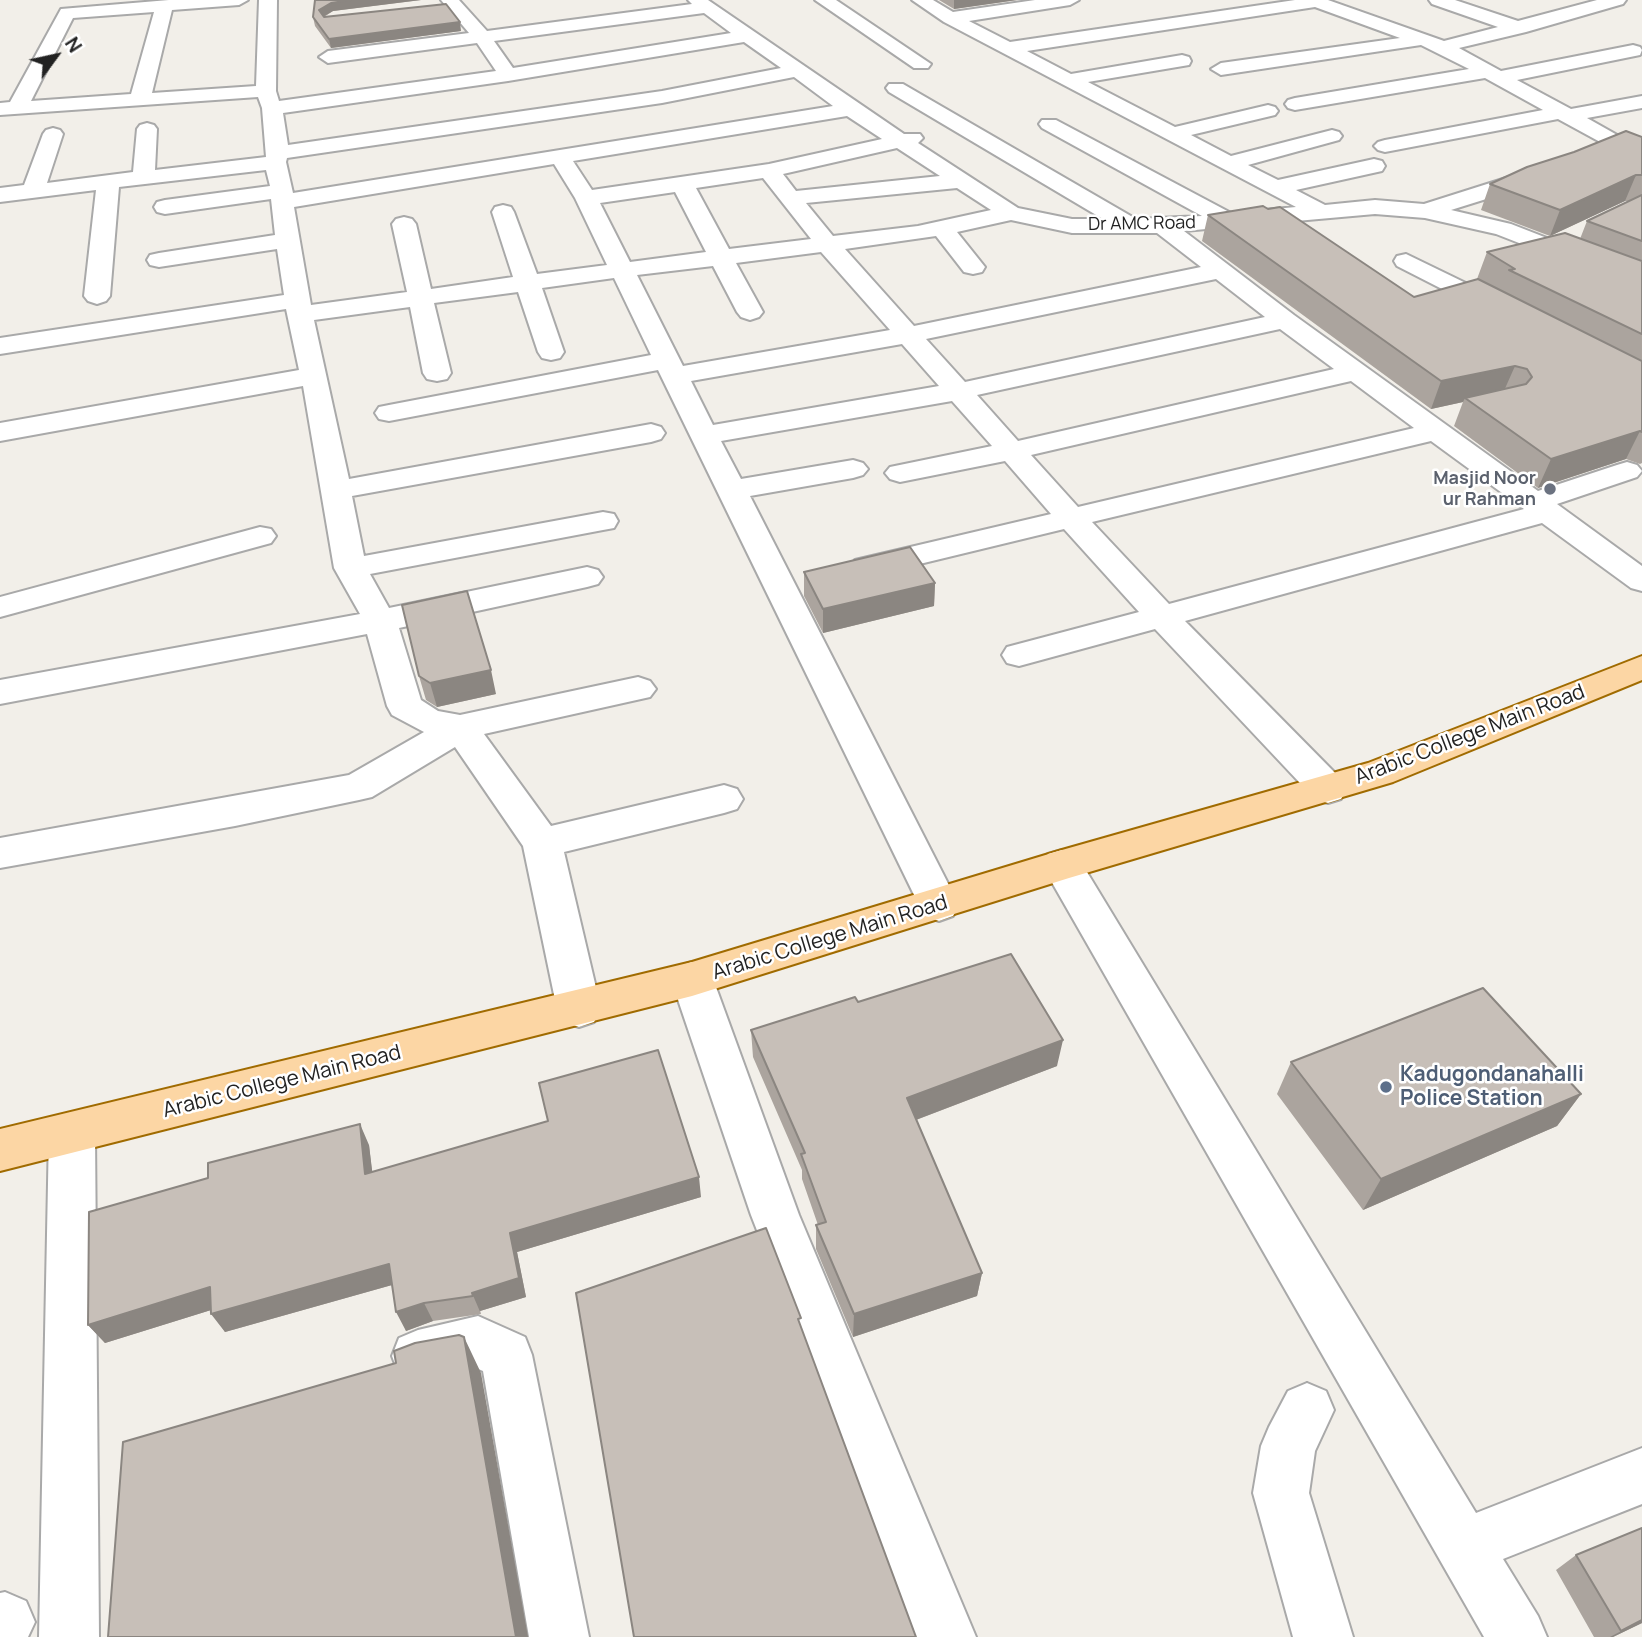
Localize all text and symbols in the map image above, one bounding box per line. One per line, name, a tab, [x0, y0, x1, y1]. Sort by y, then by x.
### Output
north arrow	[21, 21, 91, 91]
text: N	[59, 32, 88, 57]
street label: Dr AMC Road	[1088, 212, 1196, 236]
place label: Masjid Noor ur Rahman	[1433, 468, 1536, 510]
marker: Masjid Noor ur Rahman	[1542, 481, 1558, 497]
street label: Arabic College Main Road	[1351, 679, 1589, 791]
street label: Arabic College Main Road	[709, 890, 951, 986]
street label: Arabic College Main Road	[160, 1040, 404, 1124]
place label: Kadugondanahalli Police Station	[1400, 1062, 1584, 1112]
marker: Kadugondanahalli Police Station	[1378, 1079, 1394, 1095]

